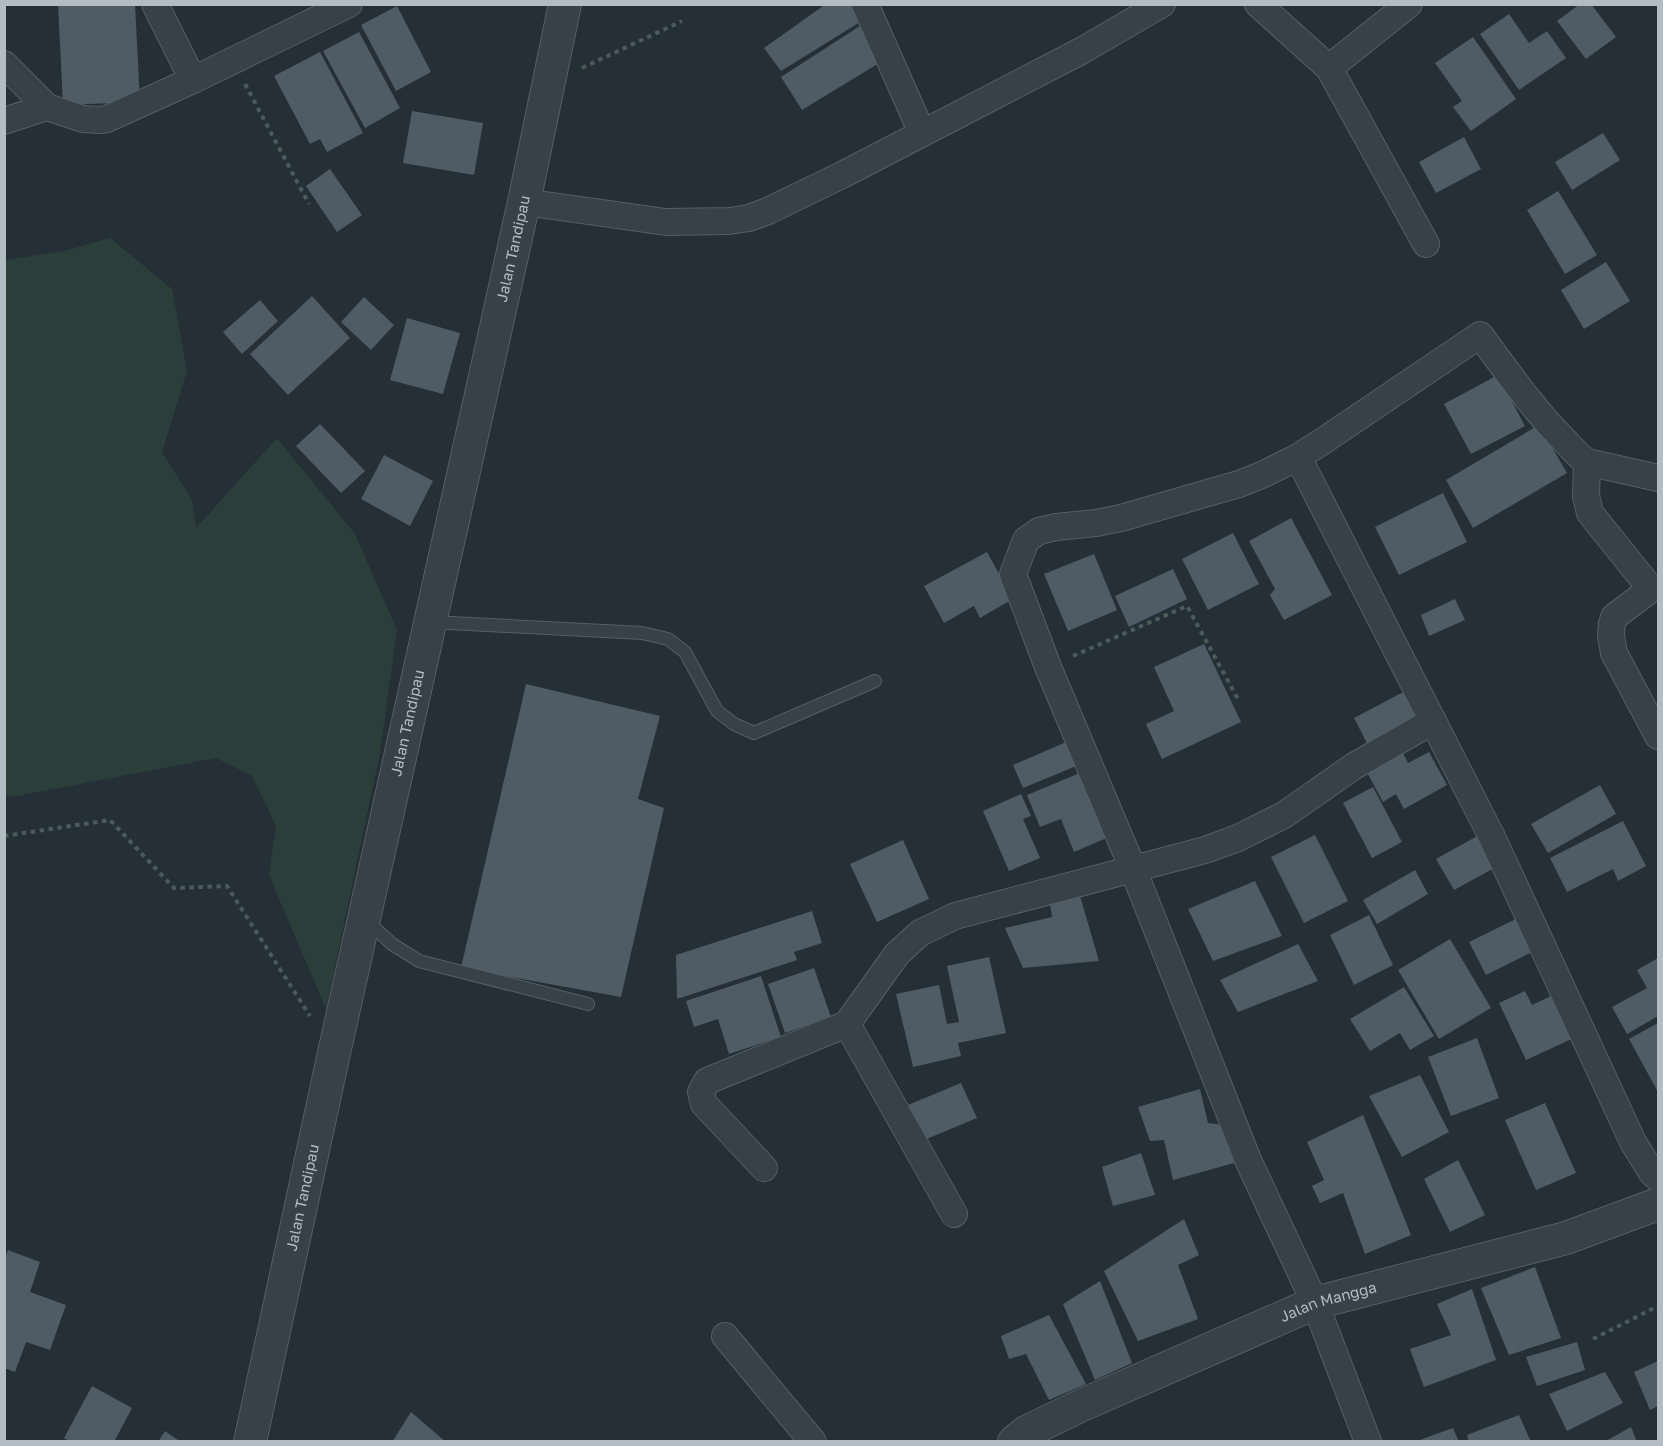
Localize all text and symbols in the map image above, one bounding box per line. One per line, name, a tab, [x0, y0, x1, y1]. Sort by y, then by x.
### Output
street label: Jalan Tandipau	[492, 194, 533, 304]
street label: Jalan Tandipau	[386, 668, 427, 778]
street label: Jalan Tandipau	[282, 1142, 322, 1253]
street label: Jalan Mangga	[1277, 1277, 1378, 1325]

